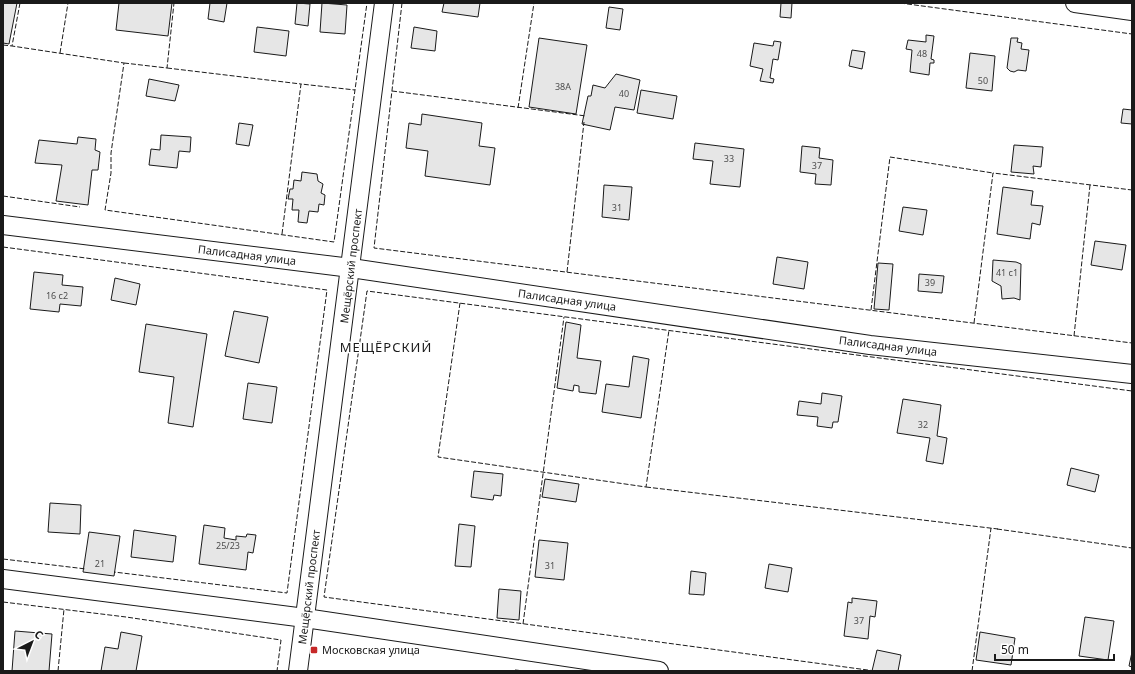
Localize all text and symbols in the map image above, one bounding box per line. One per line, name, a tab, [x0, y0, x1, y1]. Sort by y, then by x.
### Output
house number: 48	[917, 47, 927, 60]
house number: 50	[978, 74, 988, 87]
house number: 38А	[555, 80, 571, 93]
house number: 40	[619, 87, 629, 100]
house number: 33	[724, 152, 734, 165]
house number: 37	[812, 159, 822, 172]
house number: 31	[612, 201, 622, 214]
street label: Мещёрский проспект	[336, 208, 365, 324]
street label: Палисадная улица	[197, 241, 297, 268]
house number: 41 с1	[996, 266, 1018, 279]
house number: 39	[925, 276, 935, 289]
street label: Палисадная улица	[517, 285, 617, 314]
house number: 16 с2	[46, 289, 68, 302]
street label: Палисадная улица	[838, 332, 938, 359]
district label: МЕЩЁРСКИЙ	[340, 338, 432, 356]
house number: 32	[918, 418, 928, 431]
street label: Мещёрский проспект	[294, 529, 323, 645]
house number: 25/23	[216, 539, 240, 552]
house number: 21	[95, 557, 105, 570]
house number: 31	[545, 559, 555, 572]
house number: 37	[854, 614, 864, 627]
north arrow	[12, 622, 52, 662]
text: С	[31, 626, 47, 642]
scale bar	[995, 636, 1114, 662]
text: 50 m	[1001, 641, 1029, 658]
place label: Московская улица	[322, 642, 420, 657]
marker: Московская улица	[309, 645, 319, 655]

